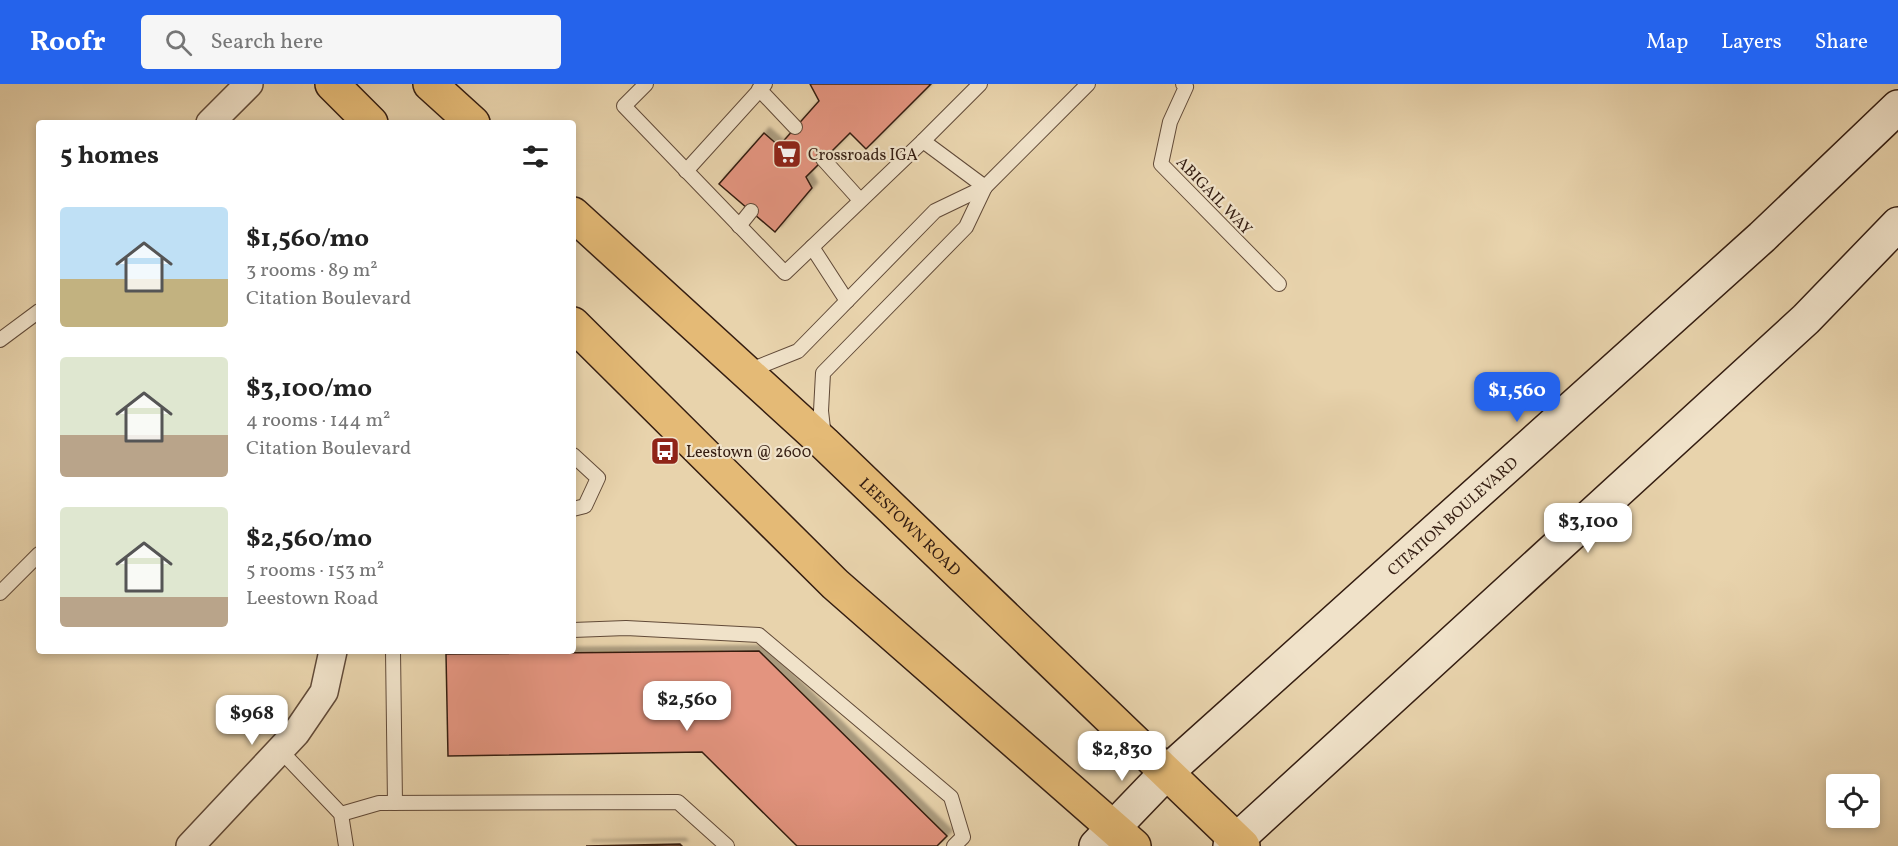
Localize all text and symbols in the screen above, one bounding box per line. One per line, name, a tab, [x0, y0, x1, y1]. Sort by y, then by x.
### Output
search box	[141, 15, 561, 69]
text: Roofr	[30, 23, 105, 62]
icon: search	[162, 26, 195, 59]
text: Search here	[210, 27, 323, 58]
text: Map	[1646, 28, 1688, 57]
text: Layers	[1721, 28, 1782, 57]
text: Share	[1815, 28, 1868, 57]
text: 5 homes	[60, 138, 159, 174]
supermarket icon: Crossroads IGA	[771, 138, 803, 170]
icon: filters	[519, 140, 552, 173]
place label: Crossroads IGA	[808, 145, 918, 167]
street label: ABIGAIL WAY	[1170, 152, 1257, 240]
text: $1,560/mo	[246, 221, 369, 257]
icon: home	[108, 231, 180, 303]
text: 3 rooms · 89 m²	[246, 257, 378, 285]
text: Citation Boulevard	[246, 285, 411, 313]
text: $3,100/mo	[246, 371, 372, 407]
pin: $1,560	[1468, 372, 1566, 423]
text: $1,560	[1488, 377, 1546, 405]
icon: home	[108, 381, 180, 453]
text: 4 rooms · 144 m²	[246, 407, 391, 435]
text: Citation Boulevard	[246, 435, 411, 463]
bus stop icon: Leestown @ 2600	[649, 435, 681, 467]
place label: Leestown @ 2600	[686, 442, 811, 464]
street label: CITATION BOULEVARD	[1383, 452, 1524, 582]
street label: LEESTOWN ROAD	[854, 474, 965, 582]
pin: $3,100	[1539, 503, 1637, 554]
text: $3,100	[1558, 508, 1618, 536]
text: $2,560/mo	[246, 521, 372, 557]
icon: home	[108, 531, 180, 603]
text: 5 rooms · 153 m²	[246, 557, 384, 585]
text: Leestown Road	[246, 585, 379, 613]
pin: $2,560	[638, 681, 736, 732]
text: $2,560	[657, 686, 717, 714]
pin: $968	[216, 695, 288, 746]
text: $968	[230, 700, 274, 728]
pin: $2,830	[1073, 731, 1171, 782]
text: $2,830	[1092, 736, 1152, 764]
map controls	[1826, 774, 1880, 828]
button: locate	[1826, 774, 1880, 828]

